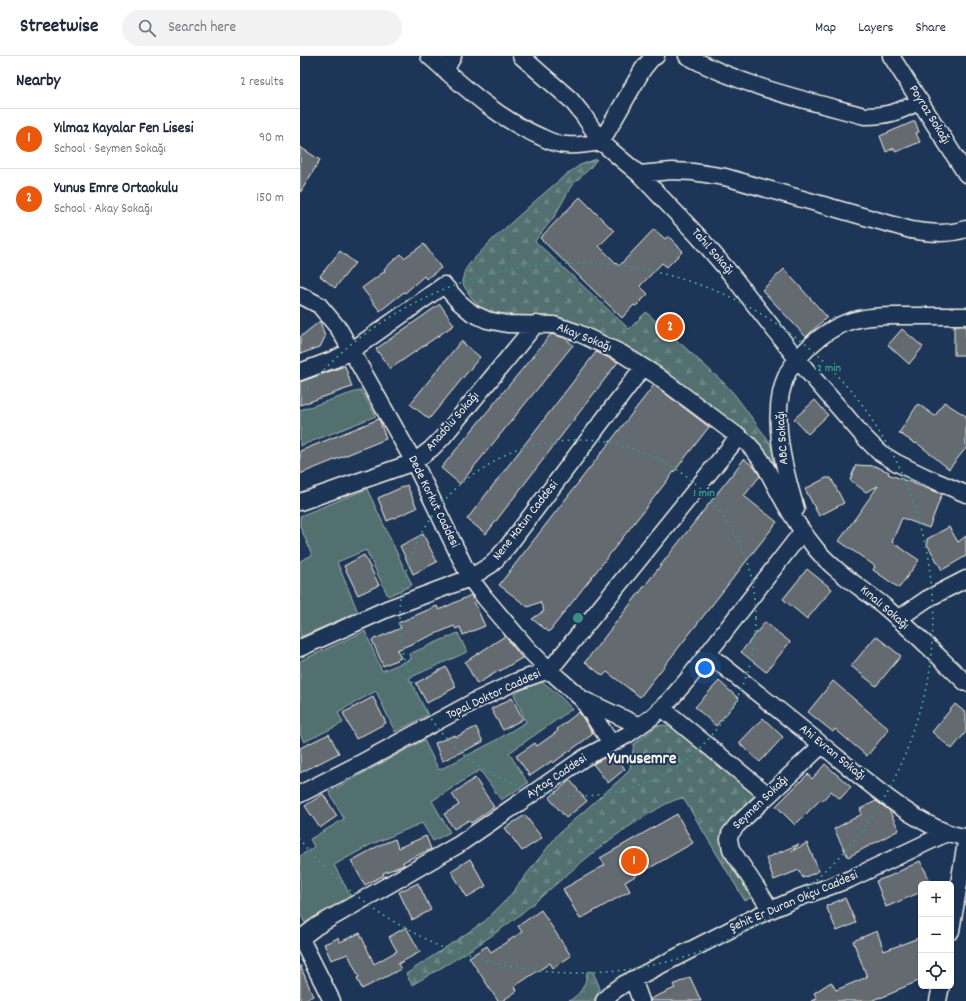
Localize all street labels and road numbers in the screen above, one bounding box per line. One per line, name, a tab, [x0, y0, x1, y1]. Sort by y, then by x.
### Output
street label: Poyraz Sokağı	[903, 82, 955, 148]
street label: Tahıl Sokağı	[686, 224, 738, 280]
street label: Akay Sokağı	[554, 318, 614, 358]
street label: Anadolu Sokağı	[422, 388, 484, 456]
street label: ABC Sokağı	[772, 411, 794, 465]
street label: Dede Korkut Caddesi	[402, 453, 464, 552]
street label: Nene Hatun Caddesi	[489, 476, 564, 565]
street label: Kınalı Sokağı	[855, 581, 913, 635]
street label: Topal Doktor Caddesi	[444, 664, 545, 725]
street label: Ahi Evran Sokağı	[795, 720, 869, 786]
street label: Aytaç Caddesi	[523, 749, 592, 804]
street label: Seymen Sokağı	[729, 771, 793, 835]
street label: Şehit Er Duran Okçu Caddesi	[727, 866, 862, 938]

